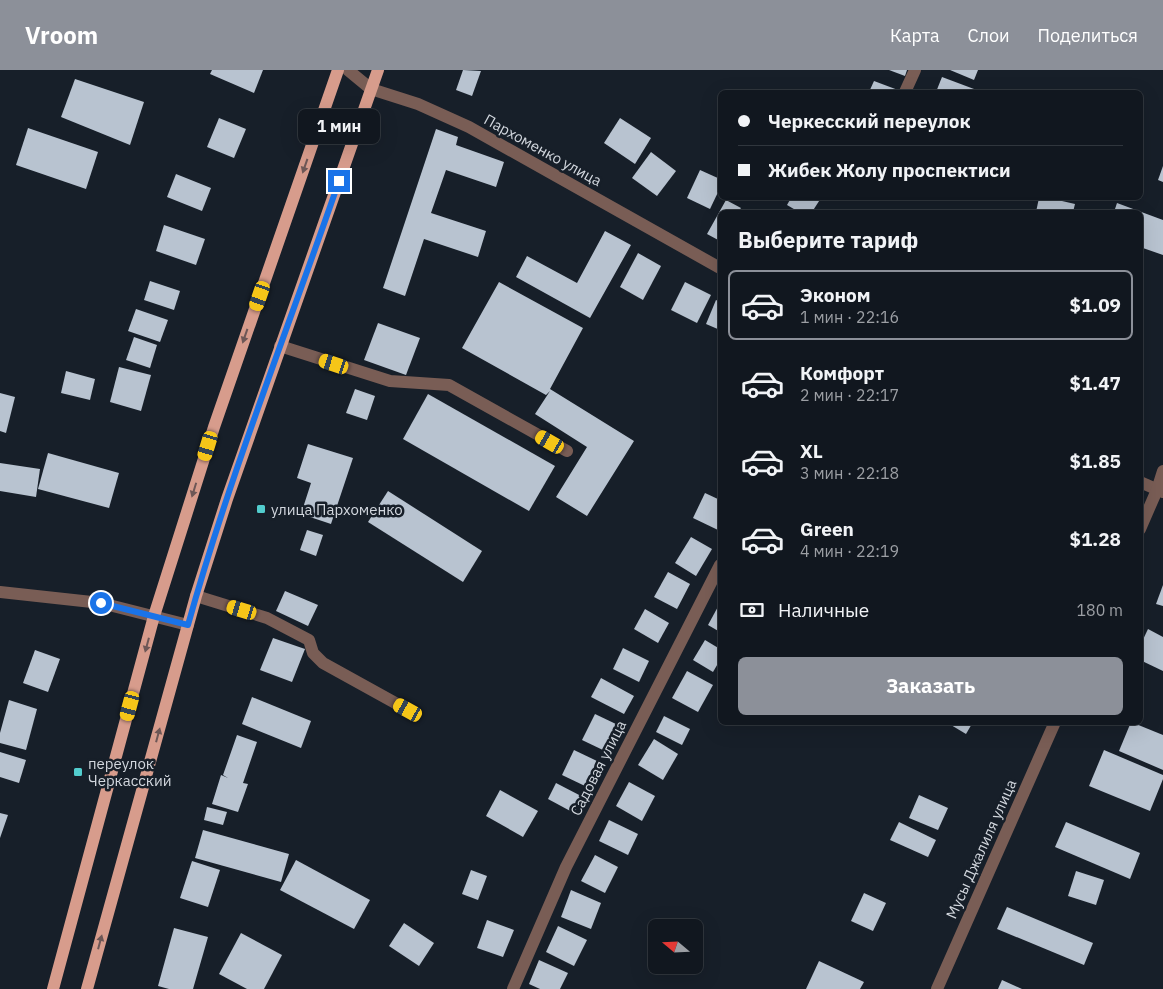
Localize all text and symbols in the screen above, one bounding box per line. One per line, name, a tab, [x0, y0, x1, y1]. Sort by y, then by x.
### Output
text: Vroom	[25, 19, 98, 51]
text: Карта	[890, 24, 940, 47]
text: Слои	[968, 24, 1010, 47]
text: Поделиться	[1038, 24, 1138, 47]
callout: 1 мин	[298, 108, 380, 144]
text: Черкесский переулок	[768, 109, 971, 133]
street label: Пархоменко улица	[481, 110, 605, 190]
text: 1 мин	[317, 116, 361, 136]
one-way arrow	[301, 158, 308, 173]
text: Жибек Жолу проспектиси	[768, 158, 1011, 182]
route end	[328, 170, 350, 192]
text: Выберите тариф	[738, 225, 918, 254]
car	[248, 279, 271, 313]
icon: car	[740, 283, 785, 328]
text: Эконом	[800, 283, 871, 307]
text: $1.09	[1069, 293, 1121, 317]
text: 1 мин · 22:16	[800, 307, 899, 327]
one-way arrow	[241, 328, 249, 343]
car	[317, 352, 350, 376]
icon: car	[740, 361, 785, 406]
text: Комфорт	[800, 361, 884, 385]
text: $1.47	[1069, 371, 1121, 395]
text: 2 мин · 22:17	[800, 385, 899, 405]
car	[533, 428, 566, 456]
car	[196, 429, 219, 463]
icon: car	[740, 439, 785, 484]
text: XL	[800, 439, 823, 463]
text: $1.85	[1069, 449, 1121, 473]
text: 3 мин · 22:18	[800, 463, 899, 483]
one-way arrow	[190, 482, 197, 497]
place label: улица Пархоменко	[271, 500, 403, 519]
marker: улица Пархоменко	[255, 503, 267, 515]
icon: car	[740, 517, 785, 562]
text: Green	[800, 517, 854, 541]
text: $1.28	[1069, 527, 1121, 551]
text: 4 мин · 22:19	[800, 541, 899, 561]
route start	[90, 592, 112, 614]
icon: cash	[738, 596, 766, 624]
car	[225, 598, 258, 622]
text: Наличные	[778, 598, 869, 622]
text: 180 m	[1076, 600, 1123, 620]
one-way arrow	[142, 638, 150, 653]
button: Заказать	[738, 657, 1123, 715]
car	[118, 690, 141, 722]
car	[391, 696, 424, 724]
street label: Садовая улица	[566, 717, 630, 819]
one-way arrow	[154, 727, 162, 742]
place label: переулок Черкасский	[88, 754, 172, 790]
marker: переулок Черкасский	[72, 766, 84, 778]
street label: Мусы Джалиля улица	[942, 776, 1020, 922]
north arrow	[648, 919, 702, 974]
map controls	[648, 919, 703, 974]
one-way arrow	[97, 934, 105, 949]

